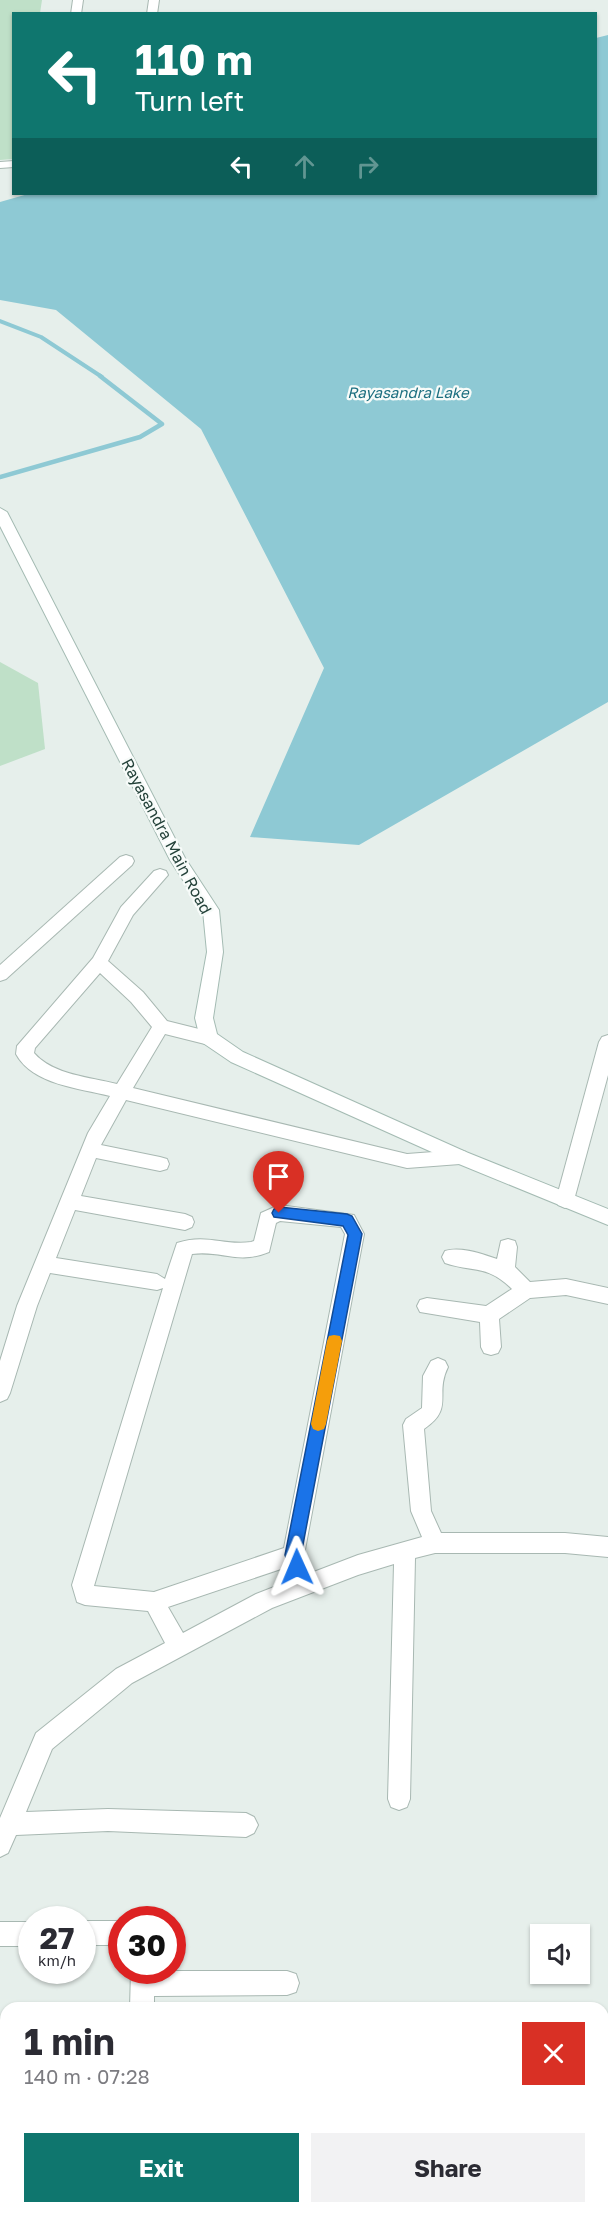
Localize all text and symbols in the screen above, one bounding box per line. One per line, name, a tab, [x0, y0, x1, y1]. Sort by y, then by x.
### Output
text: 110 m	[135, 34, 253, 84]
icon: left	[36, 36, 114, 114]
text: Turn left	[135, 85, 244, 117]
icon: left	[225, 150, 258, 183]
icon: ahead	[288, 150, 321, 183]
icon: right	[351, 150, 384, 183]
water label: Rayasandra Lake	[347, 383, 470, 402]
street label: Rayasandra Main Road	[117, 755, 217, 917]
pin	[253, 1151, 304, 1213]
icon: arrive	[262, 1160, 295, 1193]
position arrow	[265, 1535, 329, 1599]
speed limit sign: 30	[108, 1906, 186, 1984]
text: 27	[40, 1920, 74, 1956]
map controls	[530, 1924, 590, 1984]
button: sound	[530, 1924, 590, 1984]
text: km/h	[38, 1951, 76, 1969]
text: 1 min	[24, 2020, 115, 2063]
button: close	[522, 2022, 585, 2085]
text: 140 m · 07:28	[24, 2064, 150, 2088]
button: Exit	[24, 2133, 299, 2202]
button: Share	[311, 2133, 585, 2202]

